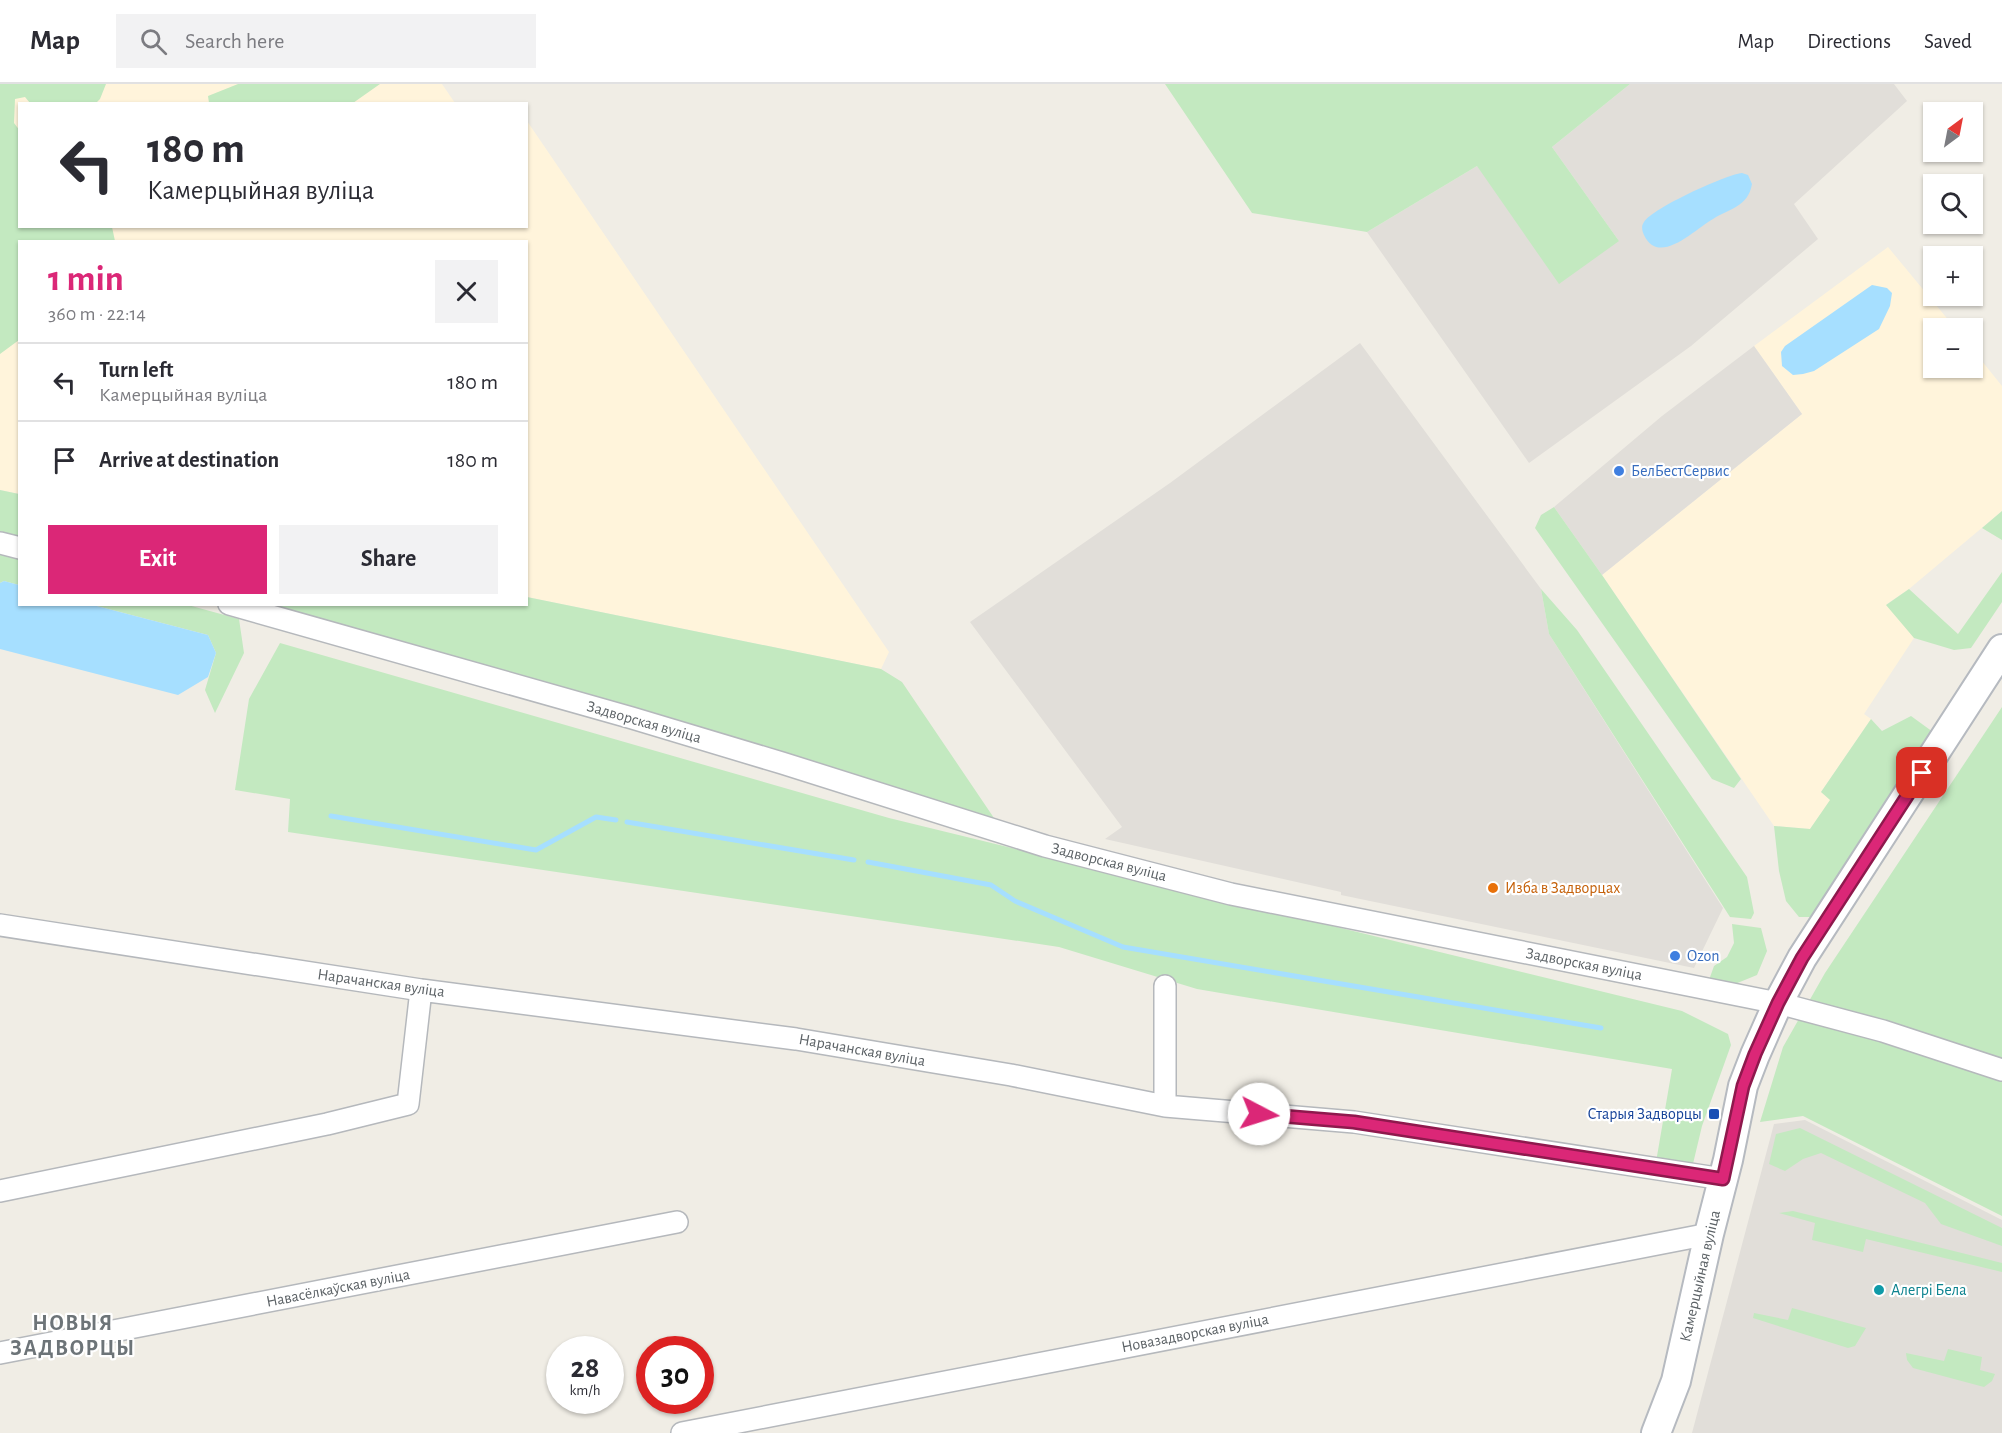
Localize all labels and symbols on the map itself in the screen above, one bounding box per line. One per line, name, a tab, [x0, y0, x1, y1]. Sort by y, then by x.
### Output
north arrow	[1923, 102, 1983, 162]
place label: БелБестСервис	[1631, 463, 1730, 479]
marker: БелБестСервис	[1612, 464, 1626, 478]
street label: Задворская вуліца	[585, 698, 703, 747]
pin	[1896, 747, 1947, 798]
street label: Задворская вуліца	[1049, 840, 1168, 885]
place label: Изба в Задворцах	[1505, 880, 1620, 896]
marker: Изба в Задворцах	[1486, 881, 1500, 895]
street label: Задворская вуліца	[1524, 945, 1644, 984]
place label: Ozon	[1687, 948, 1719, 964]
marker: Ozon	[1668, 949, 1682, 963]
street label: Нарачанская вуліца	[316, 966, 446, 1001]
street label: Нарачанская вуліца	[797, 1031, 927, 1070]
position arrow	[1227, 1082, 1291, 1146]
place label: Старыя Задворцы	[1588, 1106, 1702, 1122]
marker: Старыя Задворцы	[1707, 1107, 1721, 1121]
street label: Камерцыйная вуліца	[1677, 1209, 1724, 1344]
street label: Навасёлкаўская вуліца	[265, 1266, 412, 1311]
place label: Алегрі Бела	[1891, 1282, 1967, 1298]
marker: Алегрі Бела	[1872, 1283, 1886, 1297]
street label: Новазадворская вуліца	[1120, 1311, 1270, 1356]
district label: НОВЫЯ ЗАДВОРЦЫ	[10, 1312, 136, 1359]
speed limit sign: 30	[636, 1336, 714, 1414]

